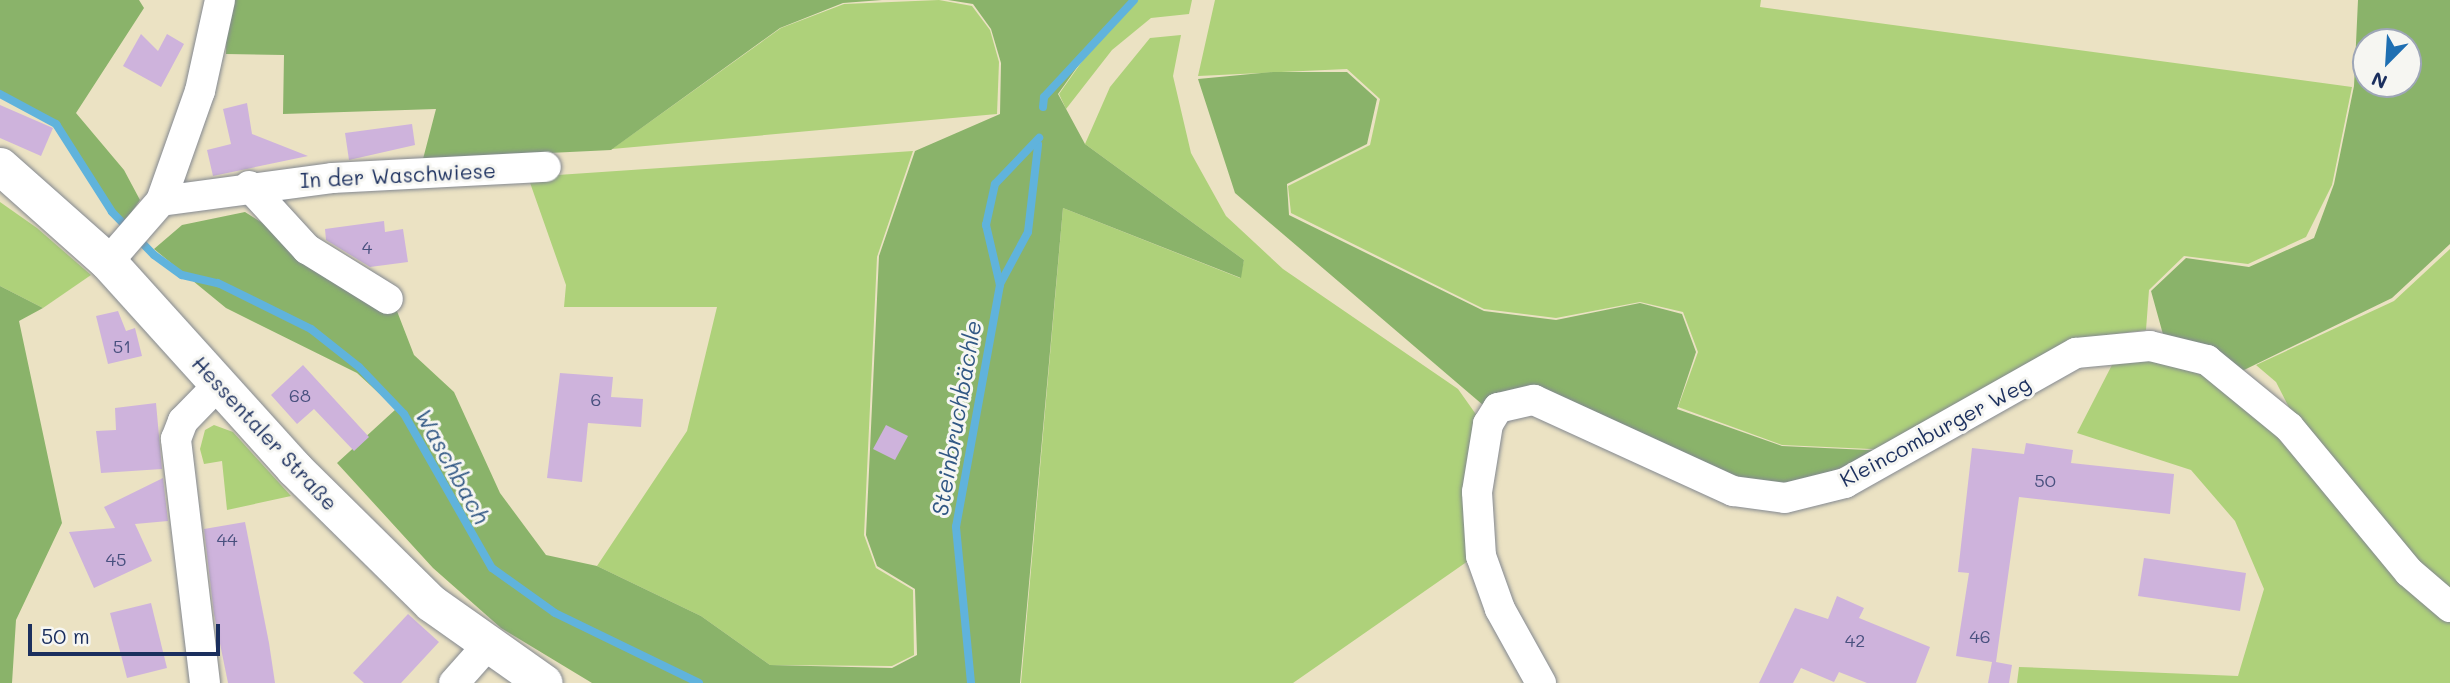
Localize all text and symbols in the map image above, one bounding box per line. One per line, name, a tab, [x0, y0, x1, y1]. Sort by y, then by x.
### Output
north arrow	[2352, 28, 2422, 98]
text: N	[2367, 66, 2391, 95]
street label: In der Waschwiese	[299, 157, 497, 193]
house number: 4	[362, 236, 372, 258]
water label: Steinbruchbächle	[925, 318, 987, 518]
house number: 51	[113, 335, 131, 357]
street label: Hessentaler Straße	[187, 351, 343, 515]
street label: Kleincomburger Weg	[1835, 370, 2035, 492]
house number: 68	[289, 384, 311, 406]
house number: 6	[591, 388, 601, 410]
water label: Waschbach	[410, 403, 496, 529]
house number: 50	[2034, 469, 2056, 491]
house number: 44	[216, 528, 238, 550]
house number: 45	[105, 548, 127, 570]
scale bar	[32, 610, 224, 654]
text: 50 m	[41, 622, 90, 649]
house number: 46	[1969, 625, 1991, 647]
house number: 42	[1845, 629, 1865, 651]

